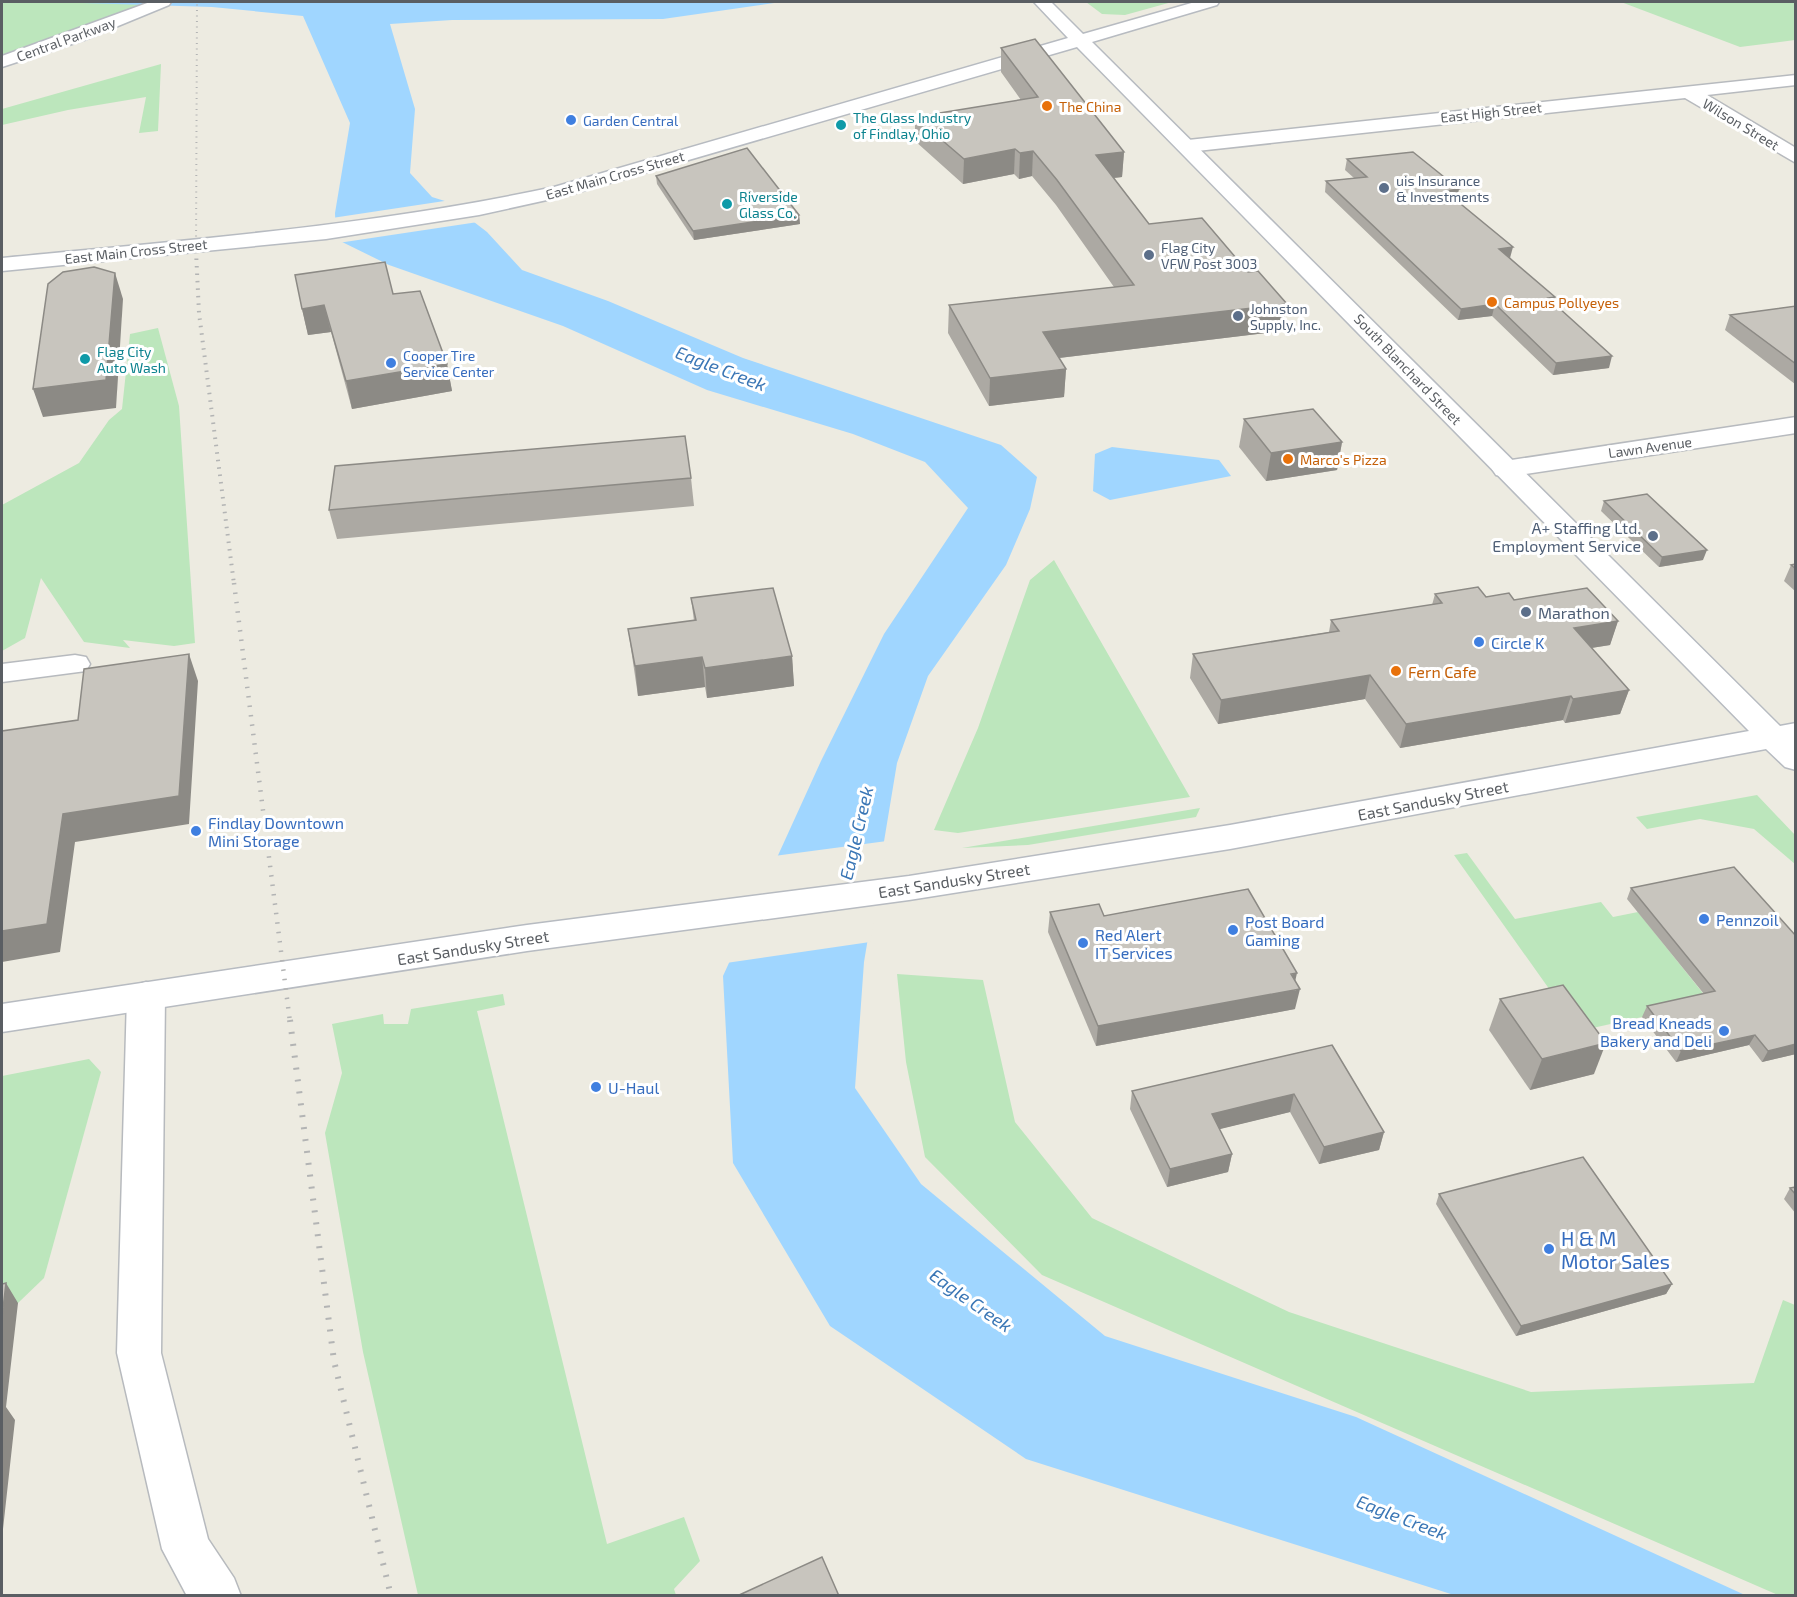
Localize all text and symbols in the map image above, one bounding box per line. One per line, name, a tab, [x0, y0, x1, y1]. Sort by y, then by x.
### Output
street label: Central Parkway	[14, 13, 119, 65]
street label: Wilson Street	[1700, 95, 1782, 153]
place label: The China	[1059, 98, 1121, 115]
street label: East High Street	[1439, 98, 1543, 126]
marker: The China	[1040, 99, 1054, 113]
place label: The Glass Industry of Findlay, Ohio	[853, 109, 972, 142]
place label: Garden Central	[583, 112, 679, 129]
marker: Garden Central	[564, 113, 578, 127]
marker: The Glass Industry of Findlay, Ohio	[834, 118, 848, 132]
street label: East Main Cross Street	[544, 147, 686, 203]
place label: uis Insurance & Investments	[1396, 172, 1489, 205]
marker: uis Insurance & Investments	[1377, 181, 1391, 195]
place label: Riverside Glass Co.	[739, 188, 798, 221]
marker: Riverside Glass Co.	[720, 197, 734, 211]
street label: East Main Cross Street	[64, 235, 208, 267]
place label: Flag City VFW Post 3003	[1161, 239, 1257, 272]
marker: Flag City VFW Post 3003	[1142, 248, 1156, 262]
place label: Campus Pollyeyes	[1504, 294, 1619, 311]
marker: Campus Pollyeyes	[1485, 295, 1499, 309]
place label: Johnston Supply, Inc.	[1250, 300, 1321, 333]
marker: Johnston Supply, Inc.	[1231, 309, 1245, 323]
street label: South Blanchard Street	[1351, 310, 1465, 428]
water label: Eagle Creek	[672, 341, 770, 395]
place label: Flag City Auto Wash	[97, 343, 166, 376]
place label: Cooper Tire Service Center	[403, 347, 495, 380]
marker: Flag City Auto Wash	[78, 352, 92, 366]
marker: Cooper Tire Service Center	[384, 356, 398, 370]
street label: Lawn Avenue	[1607, 433, 1693, 461]
place label: Marco's Pizza	[1300, 451, 1387, 468]
marker: Marco's Pizza	[1281, 452, 1295, 466]
place label: A+ Staffing Ltd. Employment Service	[1492, 518, 1641, 555]
marker: A+ Staffing Ltd. Employment Service	[1646, 529, 1660, 543]
place label: Marathon	[1538, 603, 1610, 622]
marker: Marathon	[1519, 605, 1533, 619]
place label: Circle K	[1491, 633, 1545, 652]
marker: Circle K	[1472, 635, 1486, 649]
place label: Fern Cafe	[1408, 662, 1477, 681]
marker: Fern Cafe	[1389, 664, 1403, 678]
street label: East Sandusky Street	[1356, 776, 1510, 824]
water label: Eagle Creek	[835, 784, 877, 882]
place label: Findlay Downtown Mini Storage	[208, 813, 344, 850]
marker: Findlay Downtown Mini Storage	[189, 824, 203, 838]
street label: East Sandusky Street	[877, 859, 1031, 901]
place label: Pennzoil	[1716, 910, 1779, 929]
place label: Post Board Gaming	[1245, 912, 1324, 949]
marker: Pennzoil	[1697, 912, 1711, 926]
marker: Post Board Gaming	[1226, 923, 1240, 937]
place label: Red Alert IT Services	[1095, 925, 1173, 962]
street label: East Sandusky Street	[396, 926, 550, 968]
marker: Red Alert IT Services	[1076, 936, 1090, 950]
place label: Bread Kneads Bakery and Deli	[1600, 1013, 1712, 1050]
marker: Bread Kneads Bakery and Deli	[1717, 1024, 1731, 1038]
place label: U-Haul	[608, 1078, 659, 1097]
marker: U-Haul	[589, 1080, 603, 1094]
place label: H & M Motor Sales	[1561, 1226, 1670, 1273]
marker: H & M Motor Sales	[1542, 1242, 1556, 1256]
water label: Eagle Creek	[926, 1264, 1016, 1336]
water label: Eagle Creek	[1353, 1490, 1451, 1544]

